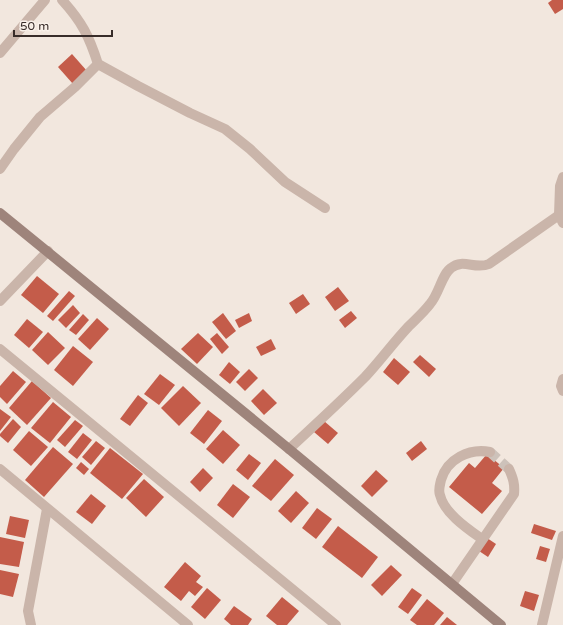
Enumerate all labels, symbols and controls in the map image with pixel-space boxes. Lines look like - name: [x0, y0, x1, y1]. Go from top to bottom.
- scale bar: [14, 12, 112, 38]
- text: 50 m: [20, 19, 49, 33]

